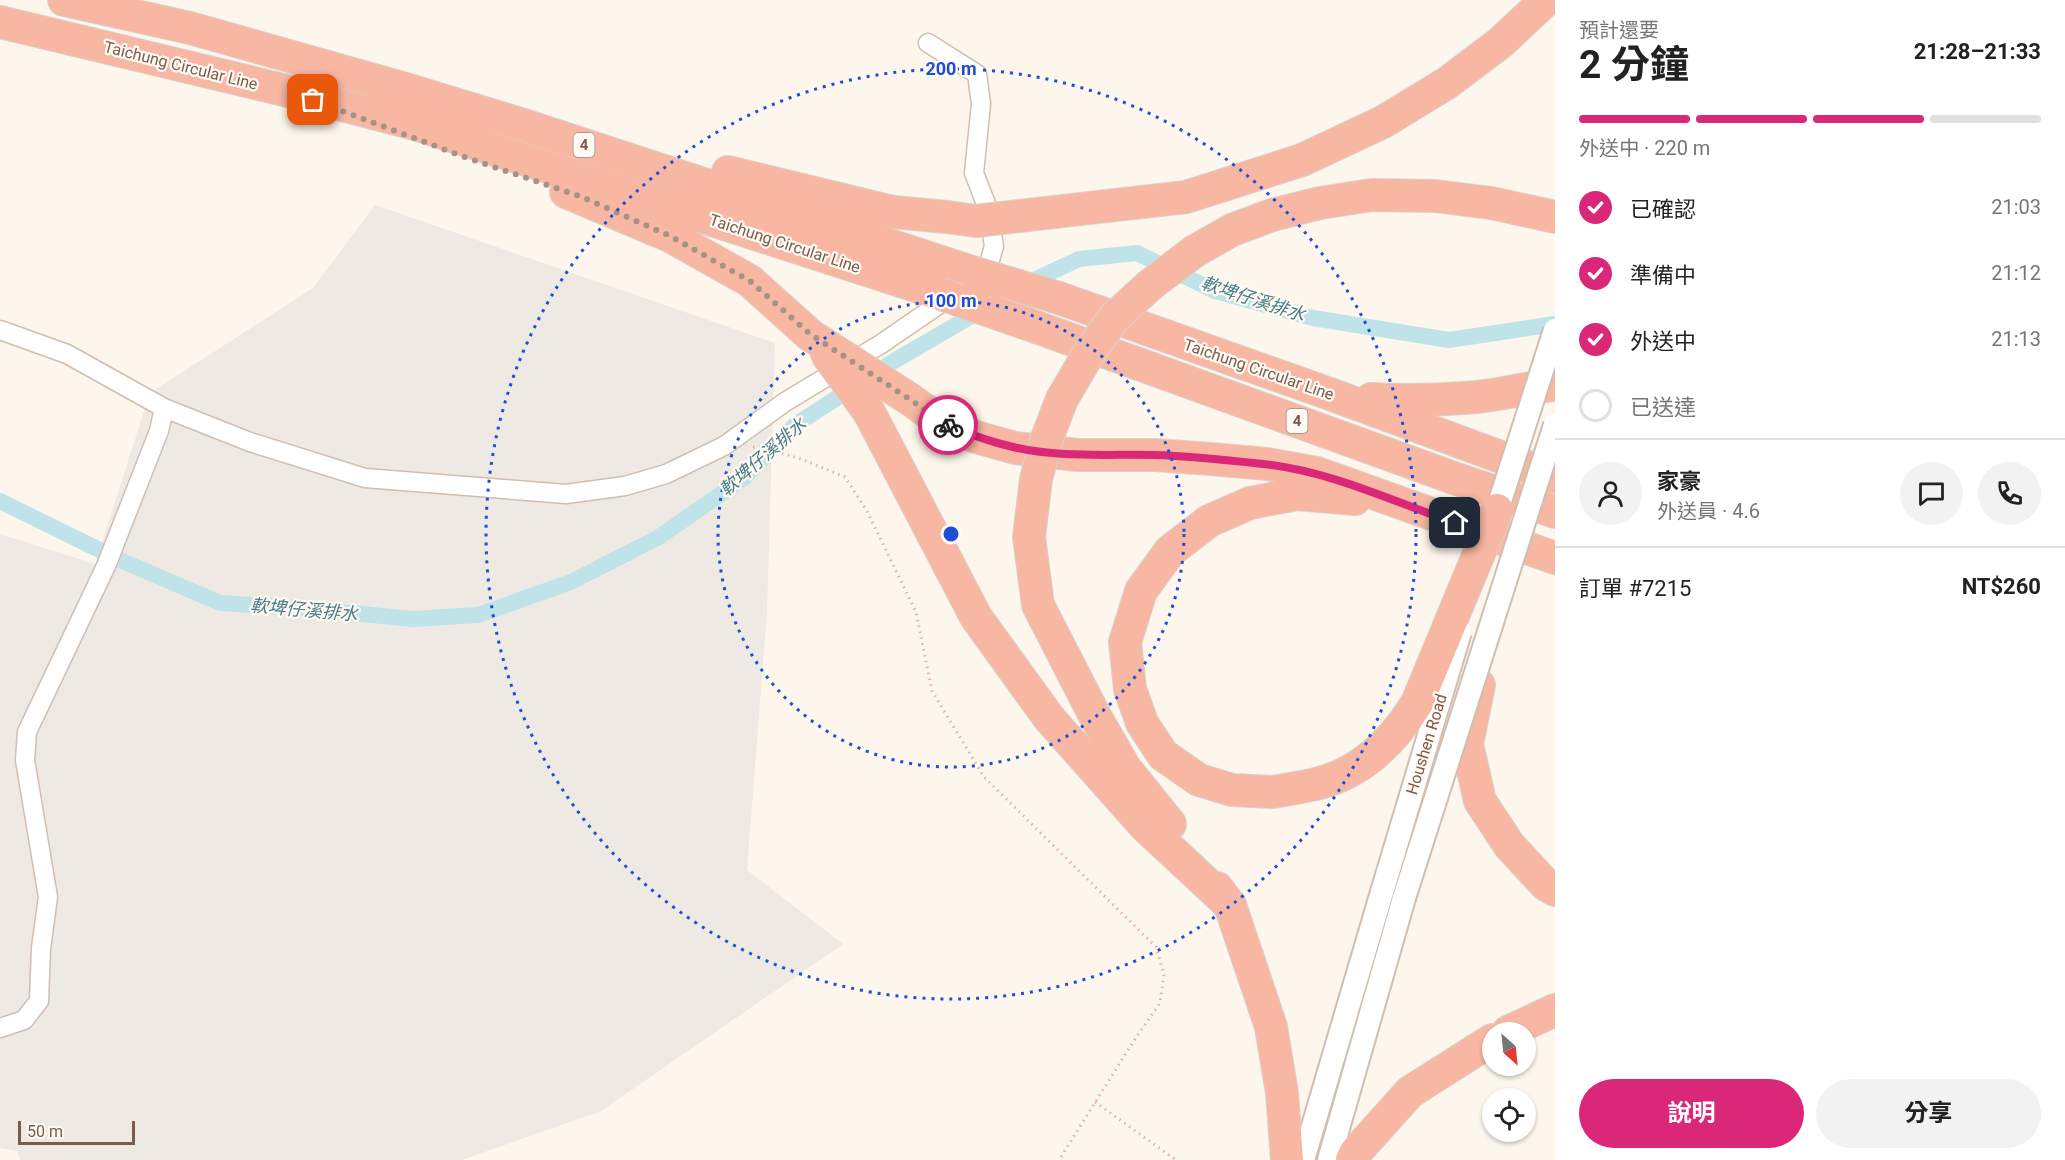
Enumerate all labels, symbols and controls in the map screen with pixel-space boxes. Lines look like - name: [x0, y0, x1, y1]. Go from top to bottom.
- text: 預計還要: [1579, 18, 1659, 42]
- street label: Taichung Circular Line: [102, 37, 260, 94]
- text: 21:28–21:33: [1914, 39, 2041, 64]
- text: 2 分鐘: [1579, 42, 1689, 88]
- text: 200 m: [925, 58, 977, 79]
- pin: [287, 74, 338, 125]
- icon: bag: [296, 83, 329, 116]
- road number: 4: [574, 133, 594, 157]
- text: 外送中 · 220 m: [1579, 136, 1710, 160]
- icon: check: [1579, 191, 1612, 224]
- text: 21:03: [1991, 195, 2041, 219]
- text: 已確認: [1630, 197, 1696, 222]
- street label: Taichung Circular Line: [707, 210, 863, 277]
- icon: check: [1579, 257, 1612, 290]
- text: 21:12: [1991, 261, 2041, 285]
- text: 準備中: [1630, 263, 1696, 288]
- water label: 軟埤仔溪排水: [1199, 272, 1309, 326]
- text: 100 m: [925, 290, 977, 311]
- icon: check: [1579, 323, 1612, 356]
- text: 21:13: [1991, 327, 2041, 351]
- text: 外送中: [1630, 329, 1696, 354]
- street label: Taichung Circular Line: [1181, 335, 1336, 404]
- courier: [918, 395, 978, 455]
- text: 已送達: [1630, 395, 1696, 420]
- icon: bike: [932, 409, 965, 442]
- road number: 4: [1286, 409, 1308, 433]
- water label: 軟埤仔溪排水: [715, 413, 811, 500]
- button: person: [1579, 462, 1642, 525]
- button: chat: [1900, 462, 1963, 525]
- button: phone: [1978, 462, 2041, 525]
- text: 家豪: [1657, 469, 1701, 494]
- pin: [1429, 497, 1480, 548]
- text: 外送員 · 4.6: [1657, 499, 1760, 523]
- icon: home: [1438, 506, 1471, 539]
- centre of rings: [941, 524, 961, 544]
- text: NT$260: [1962, 574, 2041, 599]
- text: 訂單 #7215: [1579, 576, 1691, 601]
- water label: 軟埤仔溪排水: [249, 594, 360, 625]
- street label: Houshen Road: [1402, 691, 1451, 797]
- north arrow: [1482, 1022, 1536, 1076]
- map controls: [1482, 1022, 1536, 1142]
- button: 說明: [1579, 1079, 1804, 1148]
- button: 分享: [1816, 1079, 2041, 1148]
- button: locate: [1482, 1088, 1536, 1142]
- scale bar: [18, 1118, 135, 1146]
- text: 50 m: [27, 1122, 63, 1141]

